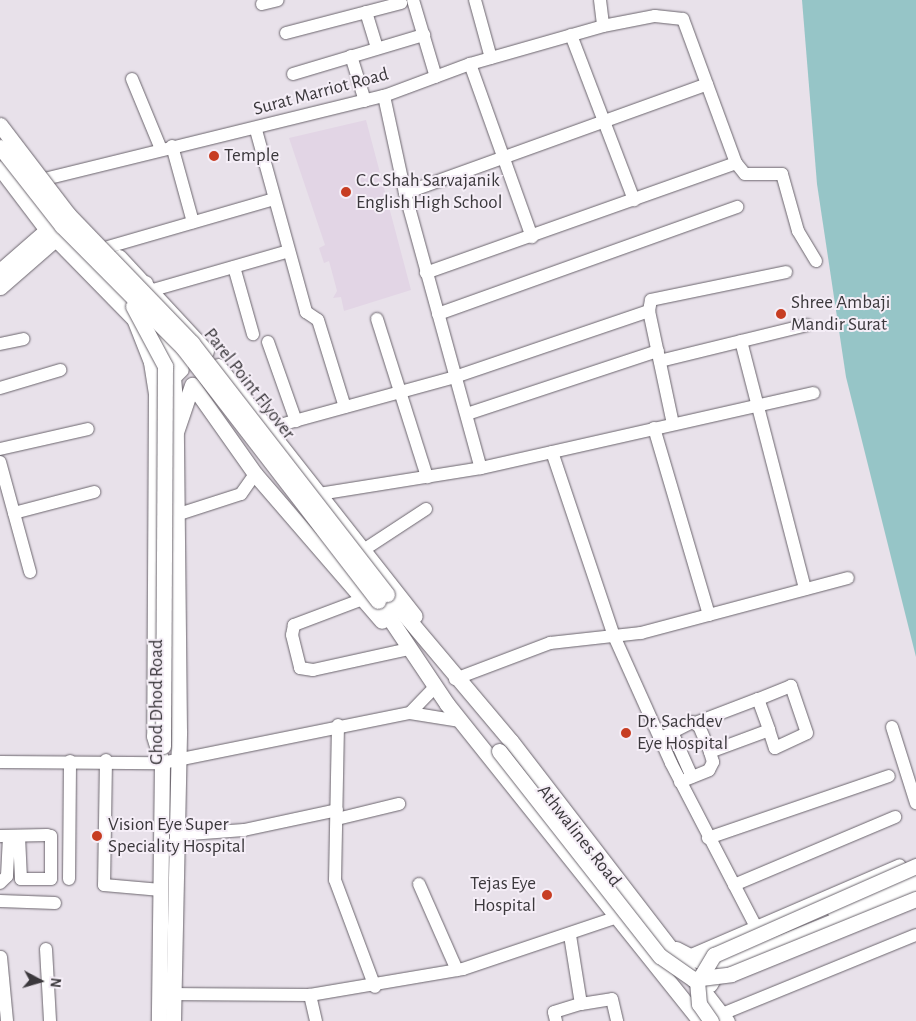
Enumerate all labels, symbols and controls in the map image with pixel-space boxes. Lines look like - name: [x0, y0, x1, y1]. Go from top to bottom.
- street label: Surat Marriot Road: [251, 63, 391, 121]
- place label: Temple: [224, 145, 279, 167]
- marker: Temple: [208, 150, 220, 162]
- place label: C.C Shah Sarvajanik English High School: [356, 170, 502, 214]
- marker: C.C Shah Sarvajanik English High School: [340, 186, 352, 198]
- place label: Shree Ambaji Mandir Surat: [791, 292, 890, 336]
- marker: Shree Ambaji Mandir Surat: [775, 308, 787, 320]
- street label: Parel Point Flyover: [198, 324, 300, 444]
- street label: Ghod Dhod Road: [146, 639, 168, 765]
- place label: Dr. Sachdev Eye Hospital: [637, 711, 728, 755]
- marker: Dr. Sachdev Eye Hospital: [619, 726, 633, 740]
- street label: Athwalines Road: [532, 780, 626, 892]
- place label: Vision Eye Super Speciality Hospital: [108, 814, 245, 858]
- marker: Vision Eye Super Speciality Hospital: [90, 829, 104, 843]
- place label: Tejas Eye Hospital: [470, 873, 536, 917]
- marker: Tejas Eye Hospital: [540, 888, 554, 902]
- north arrow: [15, 956, 65, 1006]
- text: N: [47, 977, 62, 988]

